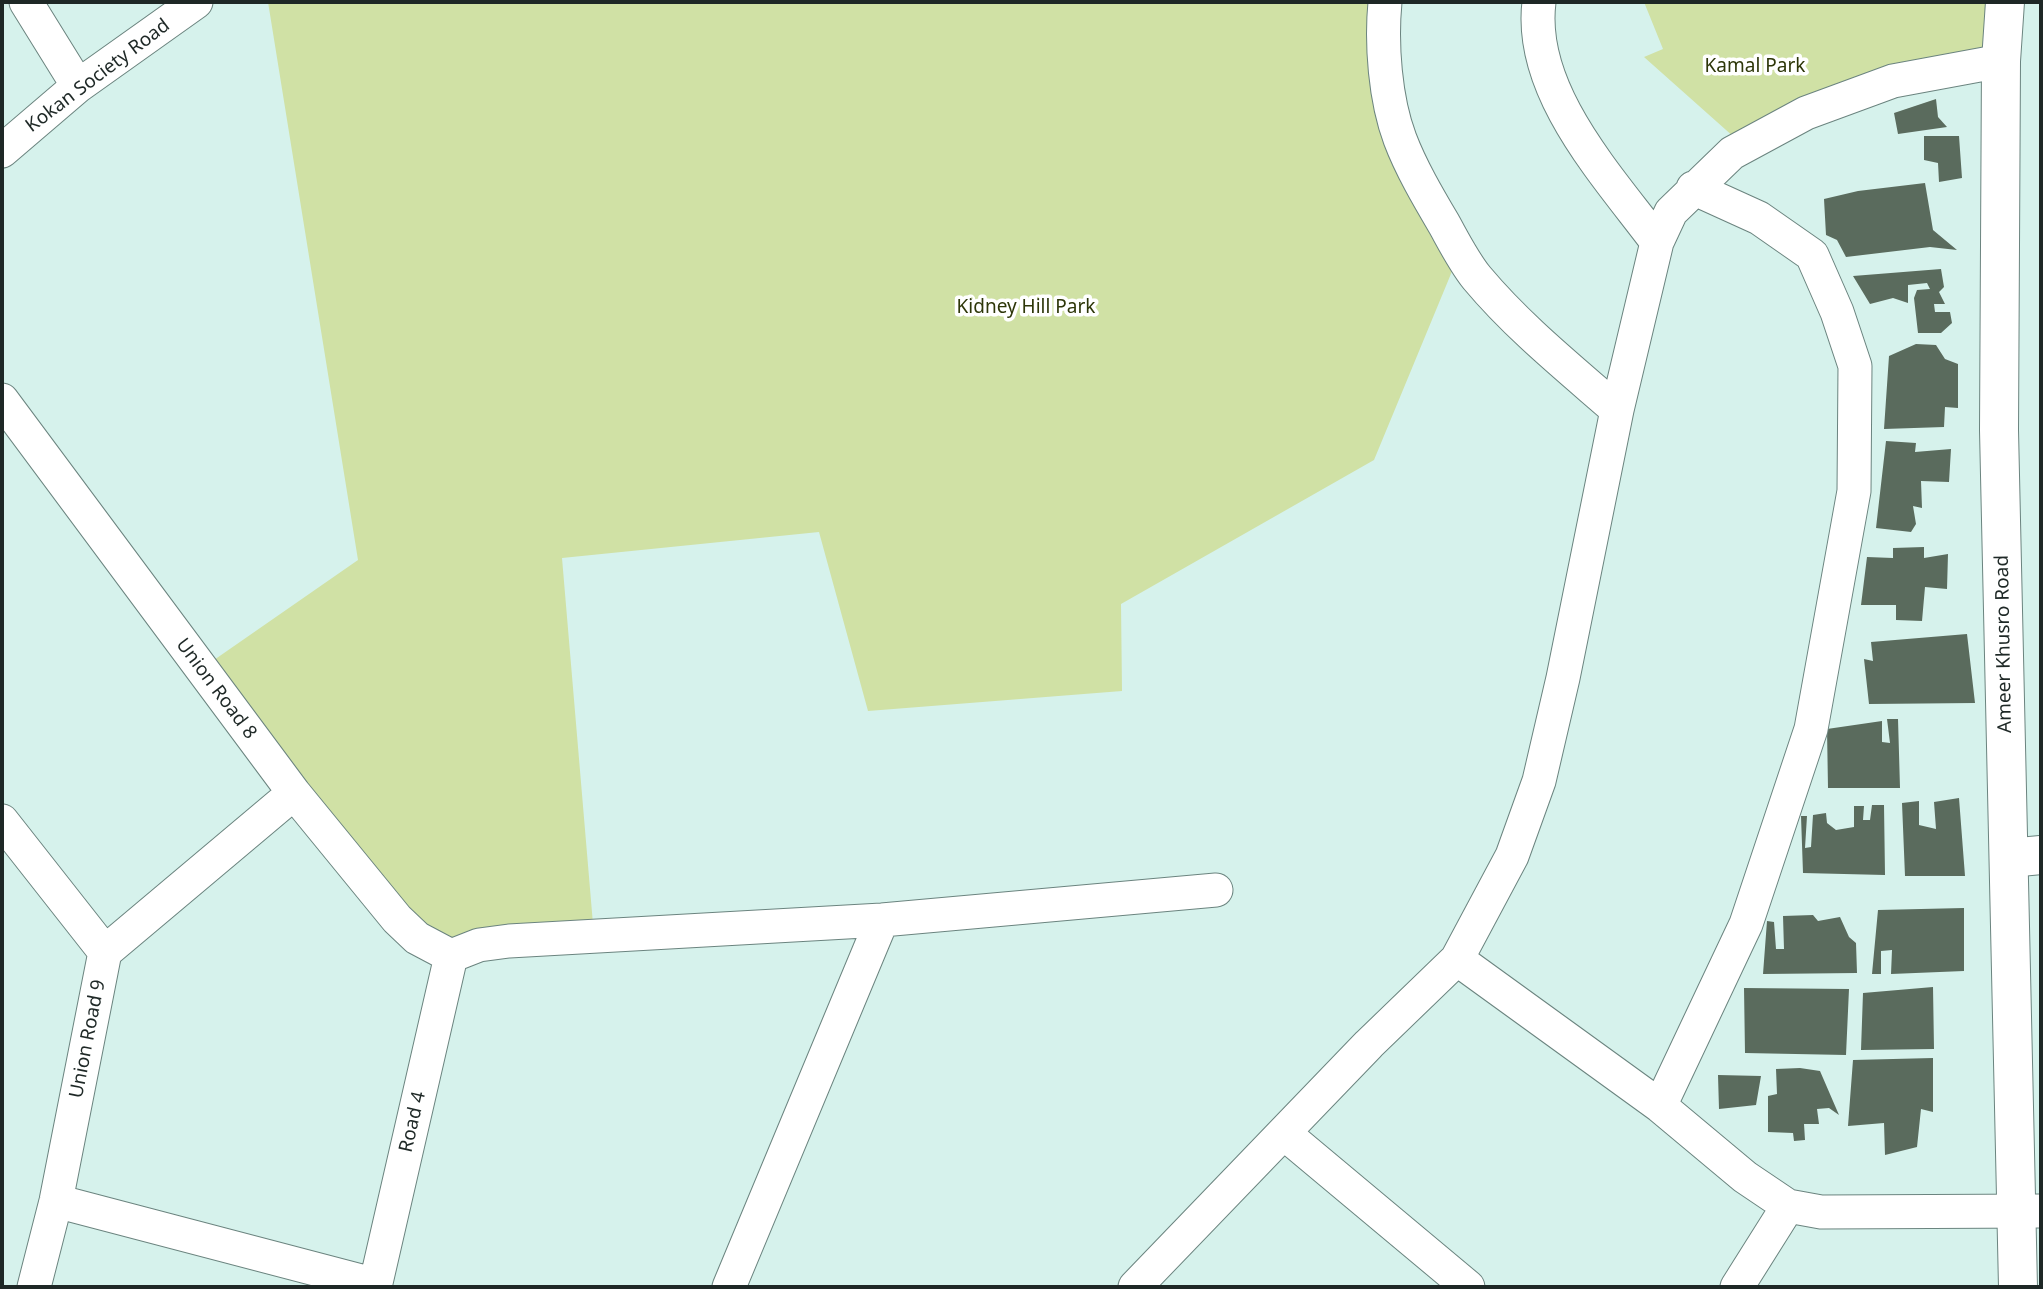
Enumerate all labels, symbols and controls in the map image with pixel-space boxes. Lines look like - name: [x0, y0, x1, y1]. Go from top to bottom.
- street label: Kokan Society Road: [21, 14, 175, 138]
- park label: Kamal Park: [1705, 56, 1805, 78]
- park label: Kidney Hill Park: [957, 297, 1095, 319]
- street label: Ameer Khusro Road: [1991, 555, 2017, 733]
- street label: Union Road 8: [171, 634, 261, 744]
- street label: Union Road 9: [65, 978, 111, 1100]
- street label: Road 4: [395, 1089, 431, 1155]

